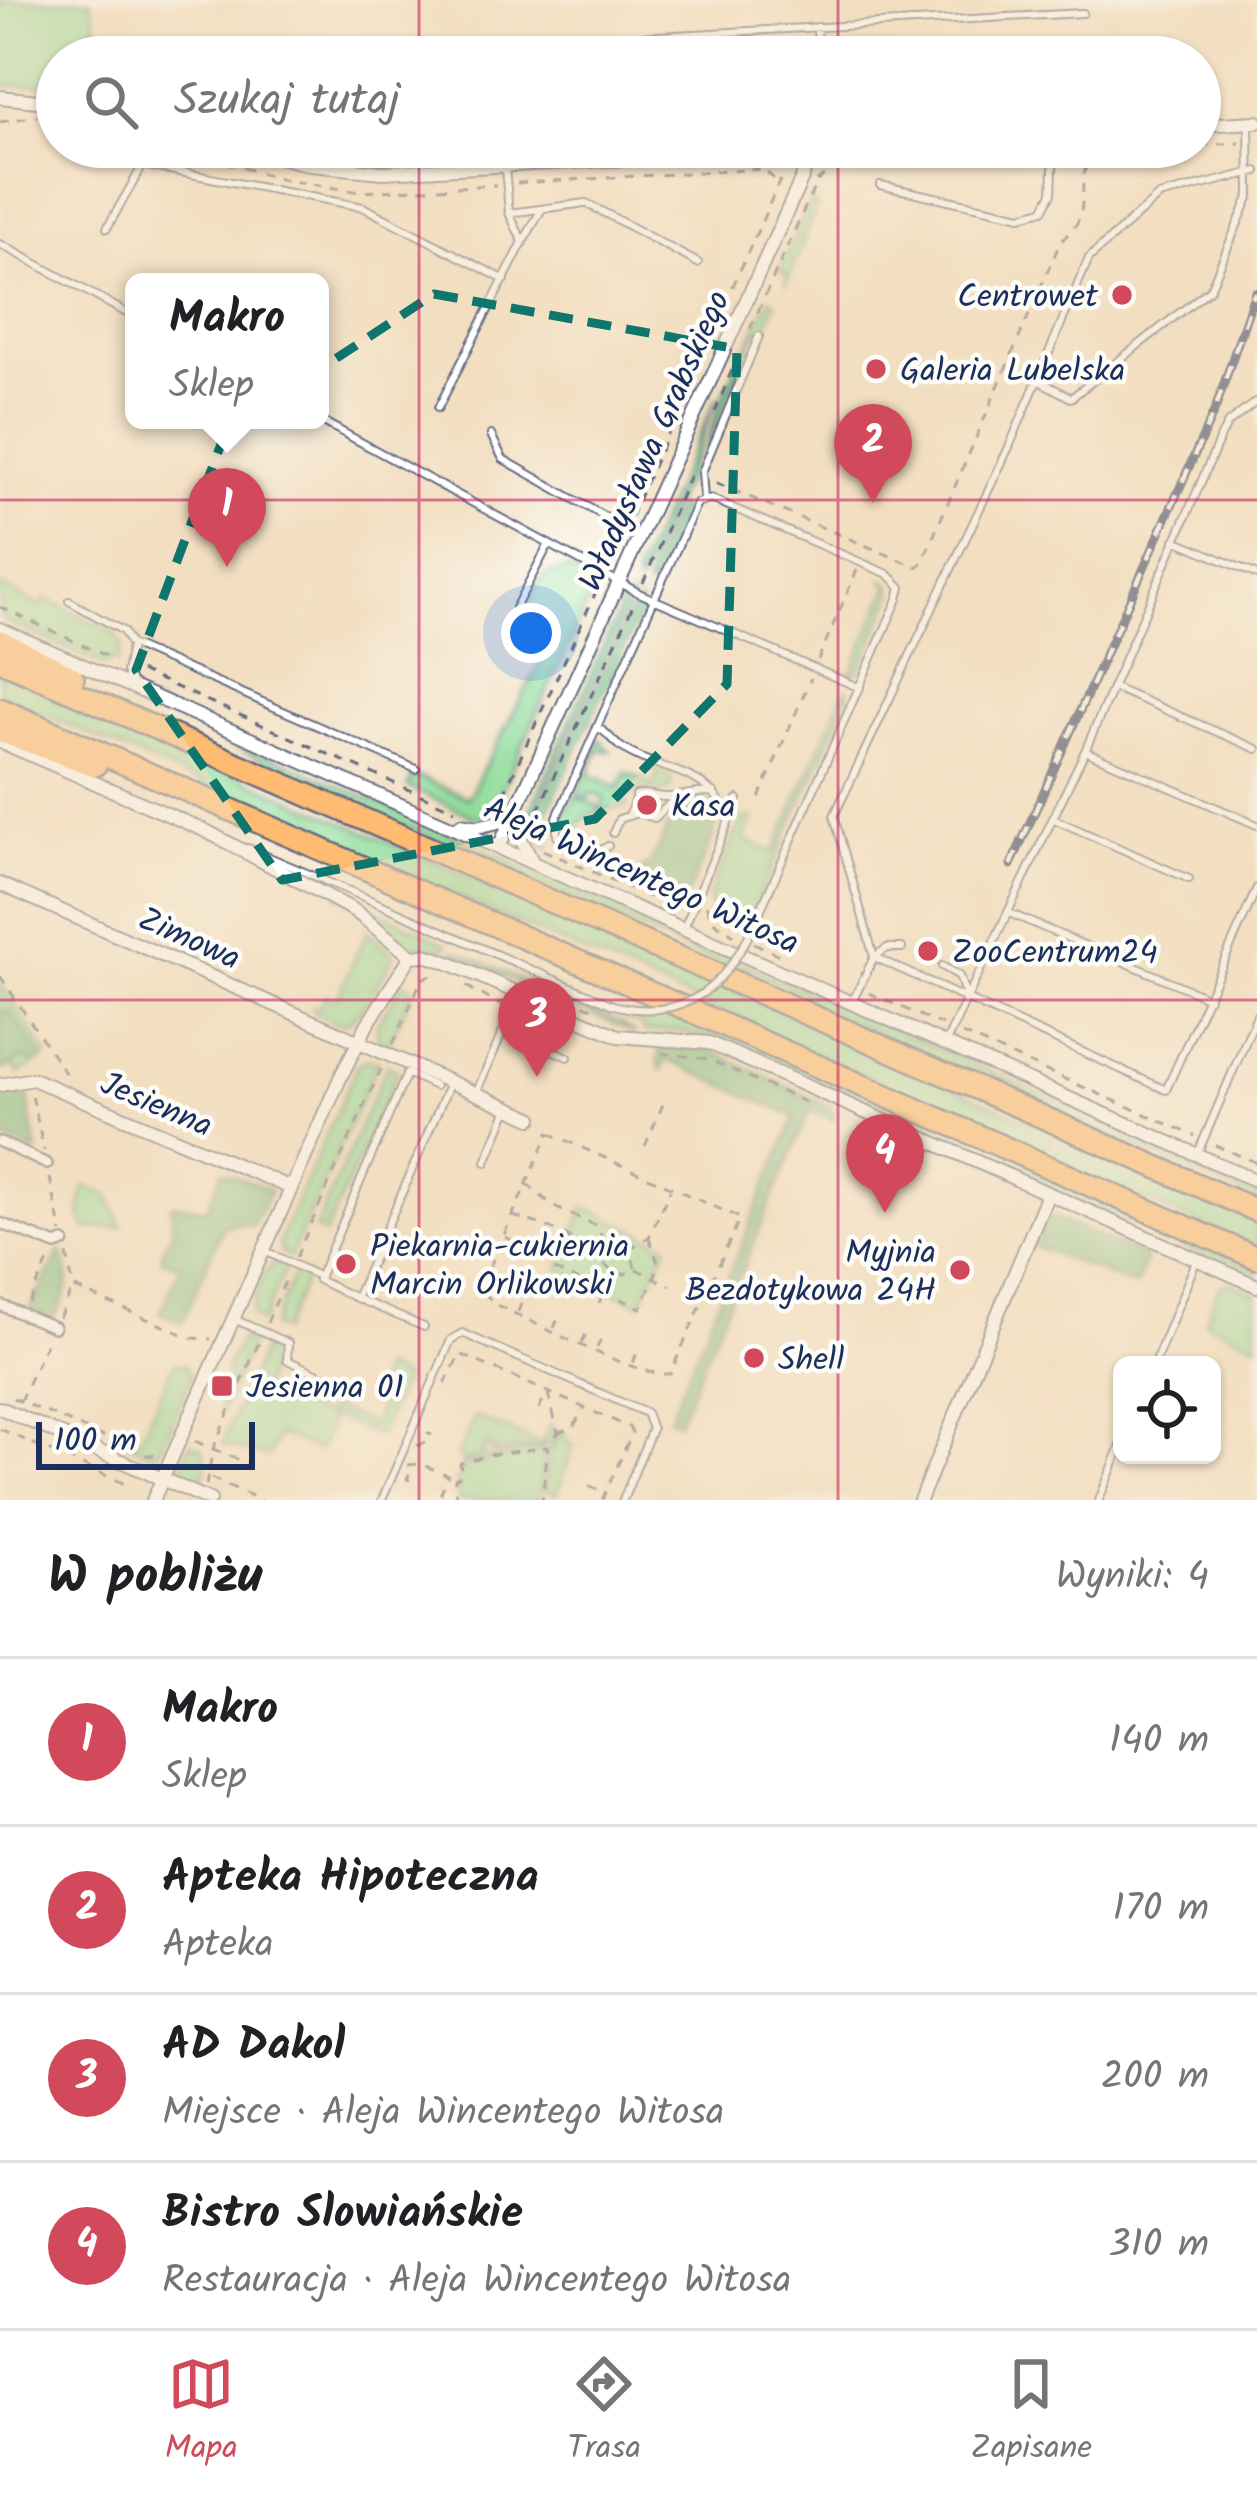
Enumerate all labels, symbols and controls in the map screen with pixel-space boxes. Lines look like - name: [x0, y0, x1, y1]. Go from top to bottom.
- search box: [36, 36, 1221, 168]
- text: Szukaj tutaj: [174, 66, 400, 138]
- icon: search: [78, 69, 144, 135]
- place label: Centrowet: [957, 272, 1099, 325]
- popup: [125, 273, 329, 429]
- marker: Centrowet: [1109, 282, 1135, 308]
- street label: Władysława Grabskiego: [566, 283, 746, 600]
- text: Makro: [169, 284, 285, 356]
- place label: Galeria Lubelska: [900, 346, 1125, 399]
- text: Sklep: [169, 356, 254, 418]
- marker: Galeria Lubelska: [863, 356, 889, 382]
- pin: 2: [834, 404, 912, 503]
- pin: 1: [188, 468, 266, 567]
- your location: [501, 603, 561, 663]
- place label: Kasa: [671, 782, 736, 835]
- street label: Aleja Wincentego Witosa: [474, 784, 807, 971]
- marker: Kasa: [634, 792, 660, 818]
- street label: Zimowa: [129, 894, 248, 986]
- place label: ZooCentrum24: [952, 928, 1158, 981]
- marker: ZooCentrum24: [915, 938, 941, 964]
- pin: 3: [498, 978, 576, 1077]
- street label: Jesienna: [91, 1059, 220, 1154]
- pin: 4: [846, 1114, 924, 1213]
- place label: Piekarnia-cukiernia Marcin Orlikowski: [370, 1222, 629, 1313]
- place label: Myjnia Bezdotykowa 24H: [685, 1228, 936, 1319]
- marker: Piekarnia-cukiernia Marcin Orlikowski: [333, 1251, 359, 1277]
- marker: Myjnia Bezdotykowa 24H: [947, 1257, 973, 1283]
- place label: Shell: [778, 1335, 844, 1388]
- marker: Shell: [741, 1345, 767, 1371]
- map controls: [1113, 1356, 1221, 1464]
- button: locate: [1113, 1356, 1221, 1464]
- place label: Jesienna 01: [246, 1363, 404, 1416]
- marker: Jesienna 01: [209, 1373, 235, 1399]
- scale bar: [36, 1416, 255, 1469]
- text: 100 m: [54, 1416, 137, 1469]
- text: W pobliżu: [48, 1538, 262, 1619]
- text: Wyniki: 4: [1056, 1547, 1209, 1609]
- text: Makro: [162, 1675, 278, 1747]
- text: 1: [81, 1711, 93, 1773]
- text: 140 m: [1109, 1711, 1209, 1773]
- text: Sklep: [162, 1747, 247, 1809]
- text: Apteka Hipoteczna: [162, 1843, 539, 1915]
- text: 2: [76, 1879, 98, 1941]
- text: 170 m: [1113, 1879, 1209, 1941]
- text: Apteka: [162, 1915, 274, 1977]
- text: AD Dakol: [162, 2011, 345, 2083]
- text: 3: [76, 2047, 98, 2109]
- text: 200 m: [1101, 2047, 1209, 2109]
- text: Miejsce · Aleja Wincentego Witosa: [162, 2083, 724, 2145]
- text: Bistro Slowiańskie: [162, 2179, 523, 2251]
- text: 4: [76, 2215, 98, 2277]
- text: 310 m: [1108, 2215, 1209, 2277]
- text: Restauracja · Aleja Wincentego Witosa: [162, 2251, 791, 2313]
- tab: Mapa: [165, 2351, 238, 2476]
- tab: Trasa: [567, 2351, 641, 2476]
- tab: Zapisane: [971, 2351, 1092, 2476]

